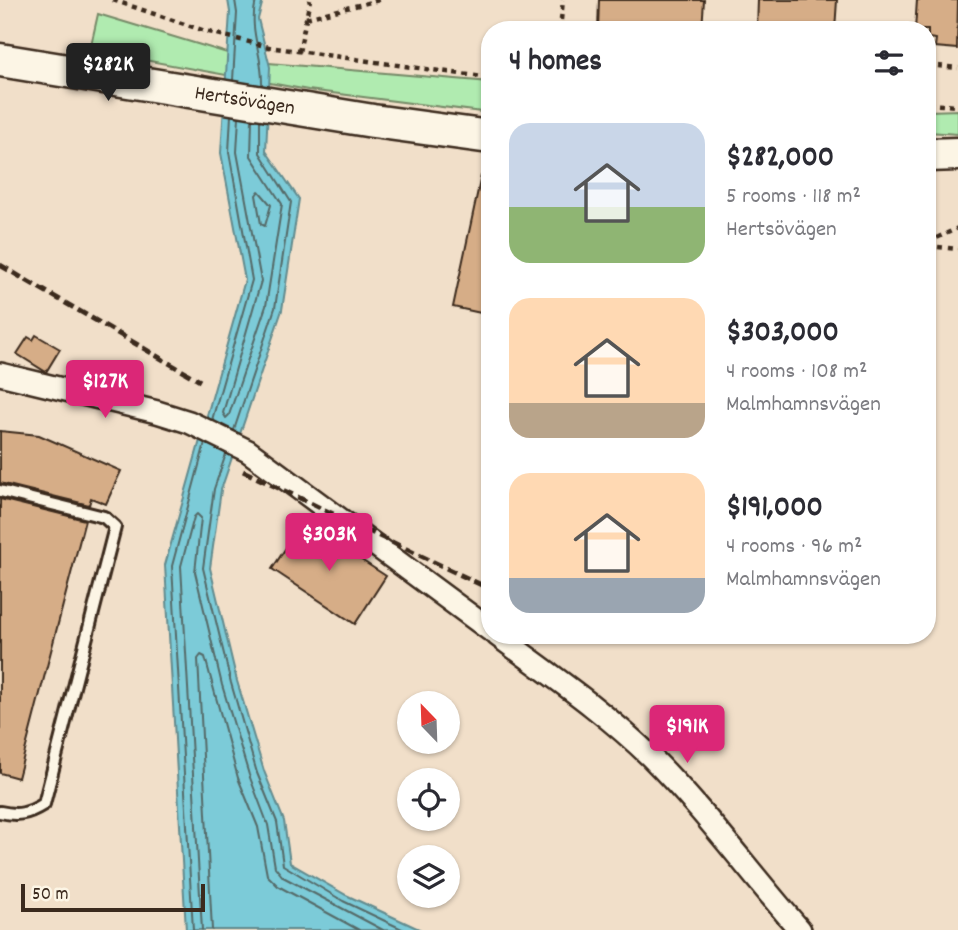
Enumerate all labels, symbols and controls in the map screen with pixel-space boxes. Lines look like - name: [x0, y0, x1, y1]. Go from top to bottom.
- text: 4 homes: [509, 42, 602, 85]
- pin: $282K: [59, 43, 157, 103]
- icon: filters: [870, 44, 908, 82]
- text: $282K: [82, 49, 134, 82]
- street label: Hertsövägen: [192, 79, 297, 125]
- text: $282,000: [726, 138, 834, 181]
- icon: home: [565, 151, 649, 235]
- text: 5 rooms · 118 m²: [726, 181, 861, 214]
- text: Hertsövägen: [726, 214, 837, 247]
- text: $303,000: [726, 313, 839, 356]
- icon: home: [565, 326, 649, 410]
- text: 4 rooms · 108 m²: [726, 356, 867, 389]
- pin: $127K: [56, 360, 154, 420]
- text: $127K: [82, 366, 128, 399]
- text: Malmhamnsvägen: [726, 389, 881, 422]
- text: $191,000: [726, 488, 823, 531]
- icon: home: [565, 501, 649, 585]
- pin: $303K: [280, 514, 378, 573]
- text: $303K: [301, 519, 357, 552]
- text: 4 rooms · 96 m²: [726, 531, 862, 564]
- text: Malmhamnsvägen: [726, 564, 881, 597]
- north arrow: [397, 691, 460, 754]
- map controls: [397, 691, 460, 908]
- pin: $191K: [638, 706, 736, 765]
- text: $191K: [666, 711, 708, 744]
- button: locate: [397, 768, 460, 831]
- button: layers: [397, 845, 460, 908]
- scale bar: [21, 881, 205, 913]
- text: 50 m: [32, 882, 69, 909]

